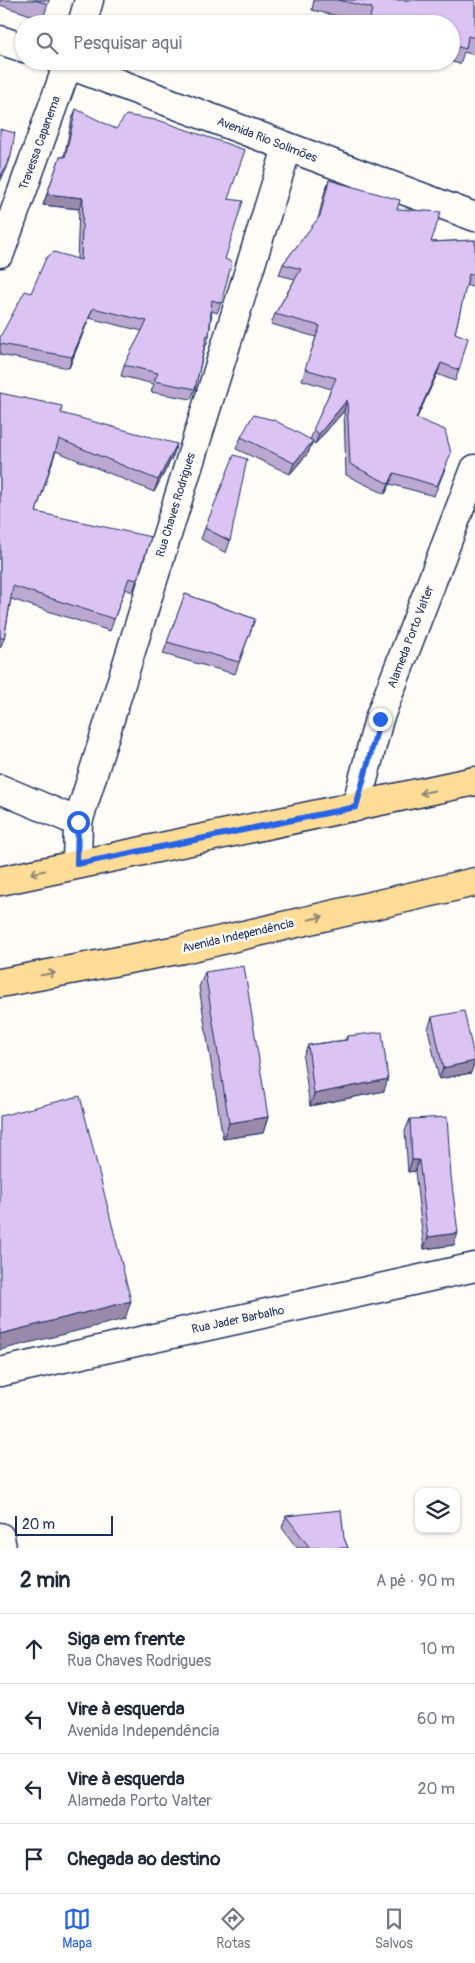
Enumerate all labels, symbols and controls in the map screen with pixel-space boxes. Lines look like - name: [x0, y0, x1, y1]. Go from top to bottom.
- search box: [15, 15, 460, 70]
- icon: search: [33, 29, 61, 57]
- text: Pesquisar aqui: [73, 31, 182, 55]
- street label: Travessa Capanema: [16, 93, 64, 192]
- street label: Avenida Rio Solimões: [215, 114, 320, 166]
- street label: Rua Chaves Rodrigues: [153, 451, 199, 559]
- street label: Alameda Porto Valter: [385, 583, 438, 690]
- route end: [369, 708, 392, 731]
- one-way arrow: [420, 787, 436, 797]
- route start: [67, 811, 90, 834]
- one-way arrow: [31, 868, 47, 877]
- one-way arrow: [308, 913, 324, 922]
- street label: Avenida Independência: [181, 916, 296, 956]
- one-way arrow: [40, 968, 56, 978]
- street label: Rua Jader Barbalho: [190, 1303, 286, 1337]
- map controls: [415, 1488, 460, 1533]
- button: layers: [415, 1488, 460, 1533]
- scale bar: [15, 1513, 112, 1536]
- text: 20 m: [22, 1516, 55, 1533]
- text: 2 min: [20, 1567, 70, 1594]
- text: A pé · 90 m: [376, 1571, 455, 1591]
- text: Siga em frente: [67, 1627, 185, 1651]
- icon: ahead: [20, 1635, 48, 1663]
- text: 10 m: [420, 1639, 455, 1659]
- text: Rua Chaves Rodrigues: [67, 1651, 211, 1671]
- text: Vire à esquerda: [67, 1697, 185, 1721]
- icon: left: [20, 1705, 48, 1733]
- text: 60 m: [417, 1709, 455, 1729]
- text: Avenida Independência: [67, 1721, 219, 1741]
- text: Vire à esquerda: [67, 1767, 185, 1791]
- icon: left: [20, 1775, 48, 1803]
- text: 20 m: [417, 1779, 455, 1799]
- text: Alameda Porto Valter: [67, 1791, 212, 1811]
- icon: arrive: [20, 1845, 48, 1873]
- text: Chegada ao destino: [67, 1847, 220, 1871]
- tab: Mapa: [62, 1905, 92, 1952]
- tab: Rotas: [216, 1905, 250, 1952]
- tab: Salvos: [375, 1905, 413, 1952]

